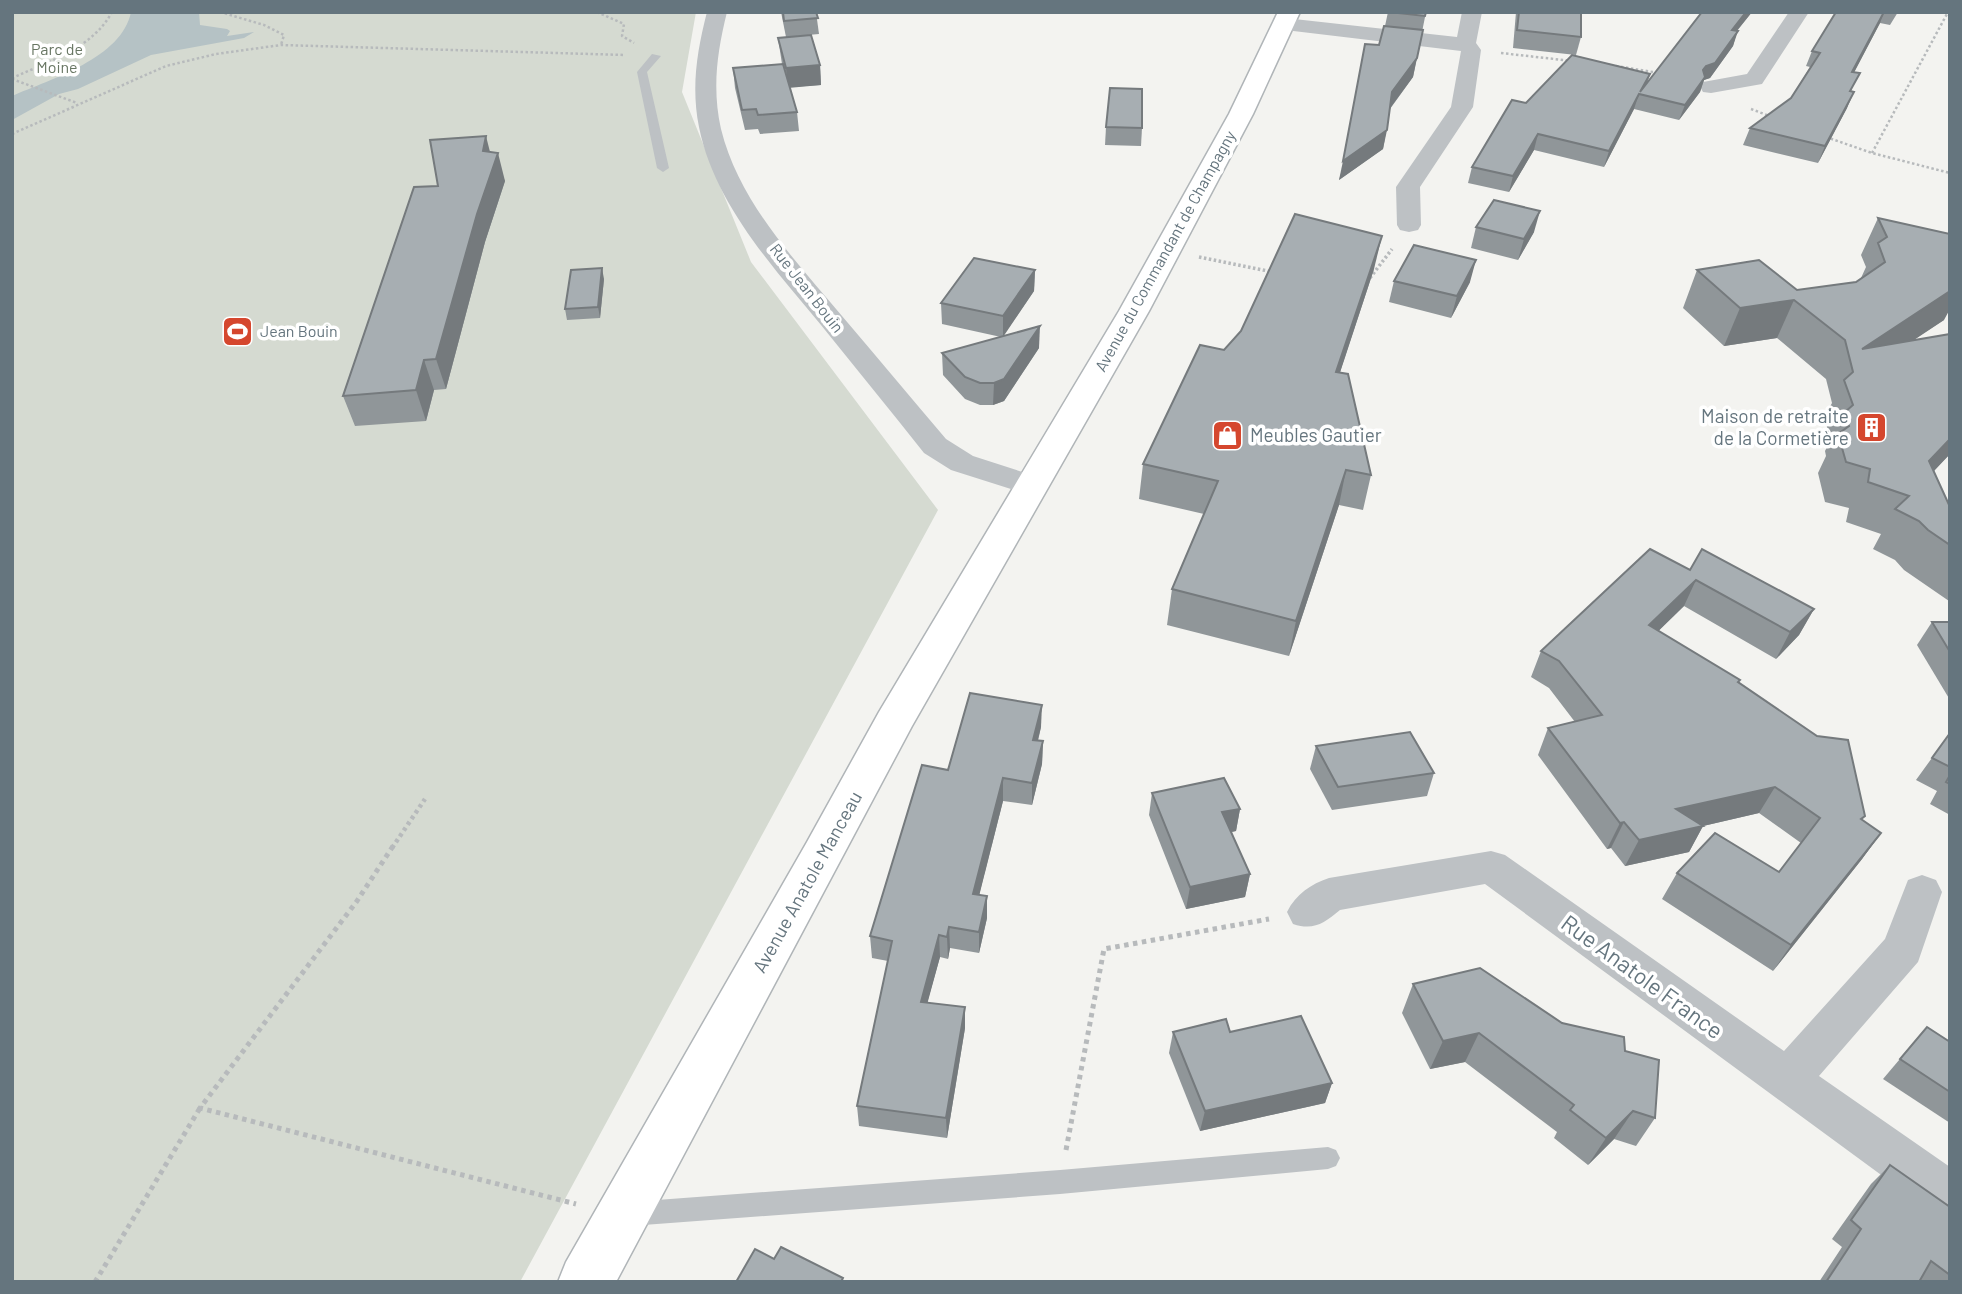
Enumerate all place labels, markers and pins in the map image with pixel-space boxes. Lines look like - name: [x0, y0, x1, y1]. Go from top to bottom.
- sports icon: Jean Bouin: [220, 314, 254, 348]
- place label: Jean Bouin: [260, 321, 338, 340]
- place label: Maison de retraite de la Cormetière: [1701, 404, 1849, 449]
- building icon: Maison de retraite de la Cormetière: [1855, 410, 1889, 444]
- shop icon: Meubles Gautier: [1210, 418, 1244, 452]
- place label: Meubles Gautier: [1250, 423, 1382, 446]

